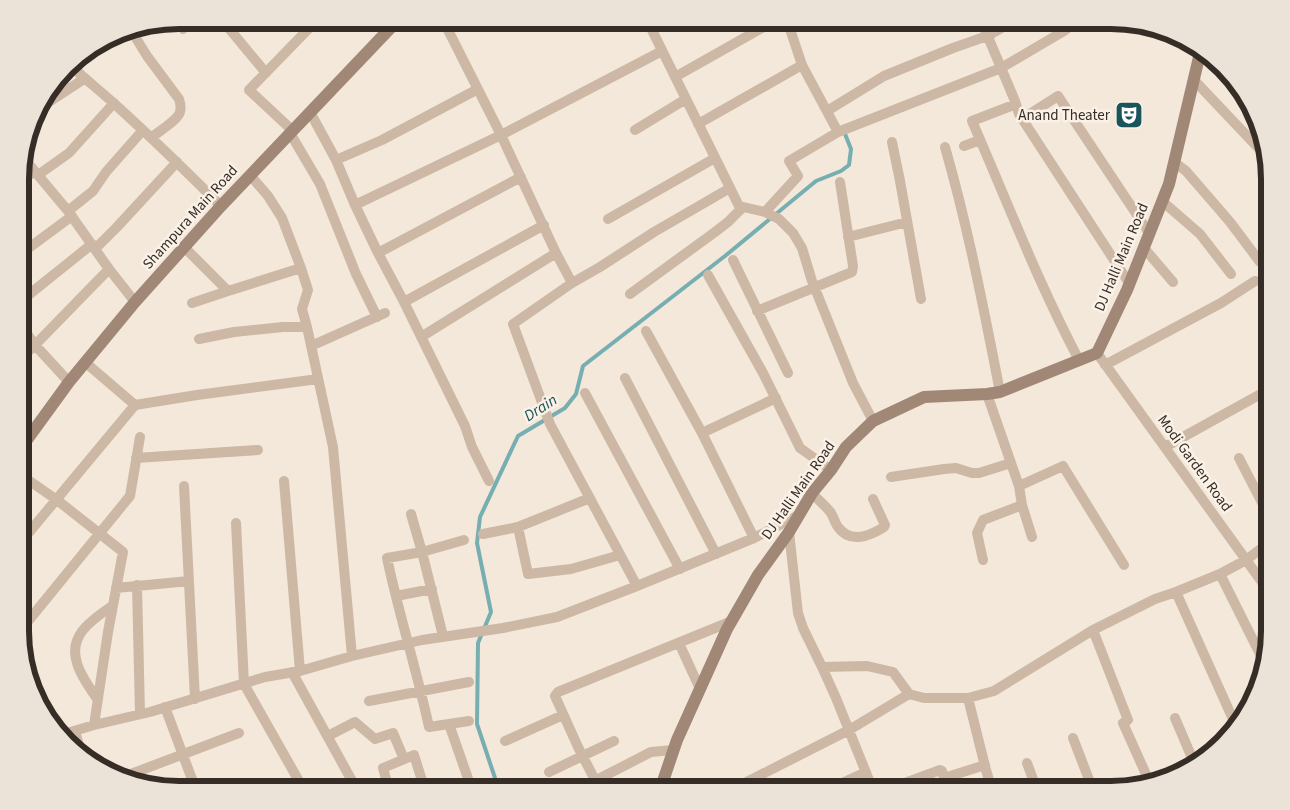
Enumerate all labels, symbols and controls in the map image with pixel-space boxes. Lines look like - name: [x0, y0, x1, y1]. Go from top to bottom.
- theatre icon: Anand Theater: [1114, 100, 1144, 130]
- place label: Anand Theater: [1018, 105, 1111, 126]
- street label: Shampura Main Road: [138, 161, 243, 274]
- street label: DJ Halli Main Road: [1089, 200, 1154, 315]
- water label: Drain: [520, 389, 561, 427]
- street label: Modi Garden Road: [1152, 411, 1237, 516]
- street label: DJ Halli Main Road: [757, 437, 840, 544]

